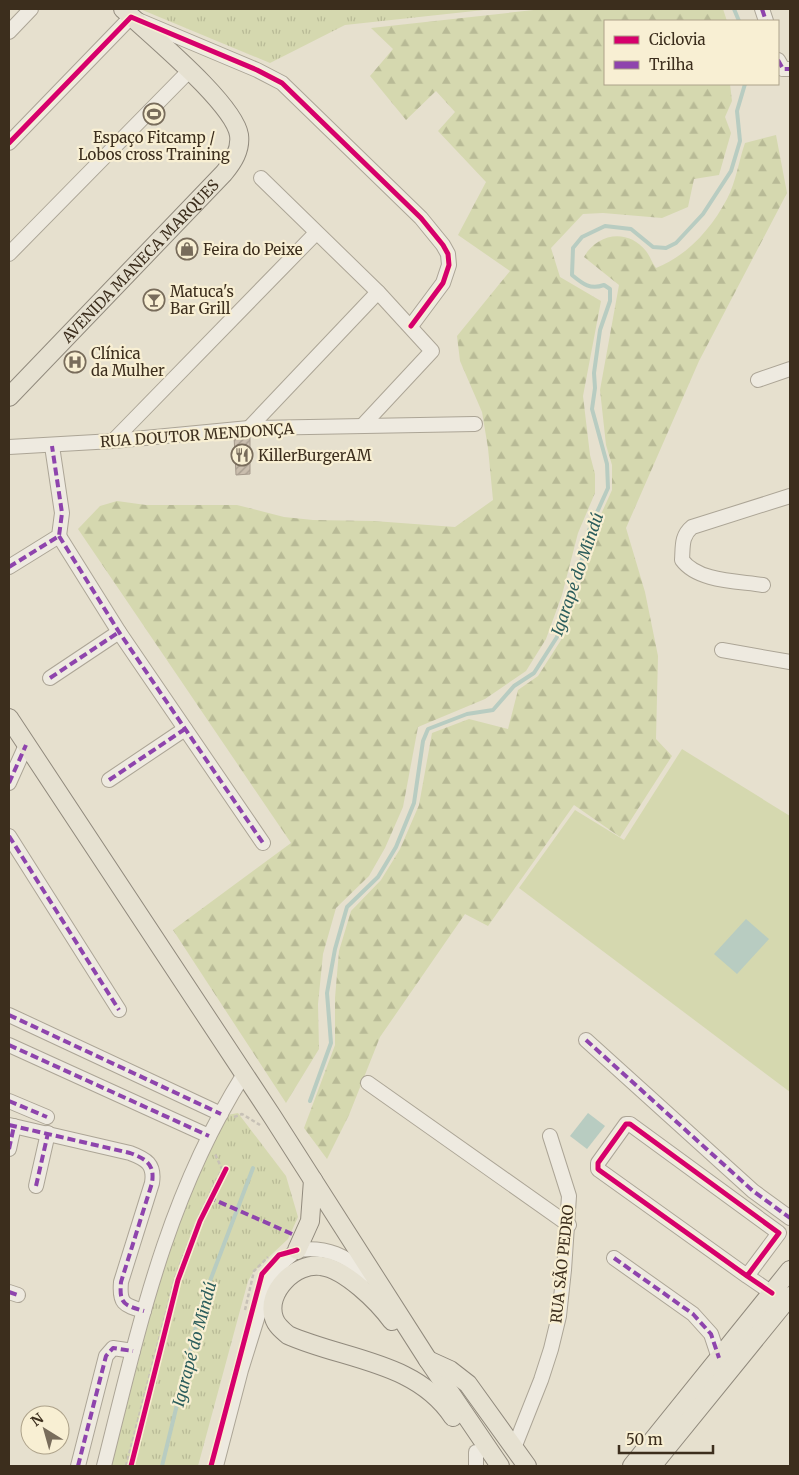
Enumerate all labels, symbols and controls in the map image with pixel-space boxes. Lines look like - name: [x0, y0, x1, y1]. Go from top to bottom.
- legend: [604, 20, 779, 85]
- text: Ciclovia: [649, 30, 706, 49]
- text: Trilha: [649, 55, 694, 74]
- sports icon: Espaço Fitcamp / Lobos cross Training: [142, 102, 166, 126]
- place label: Espaço Fitcamp / Lobos cross Training: [78, 128, 230, 164]
- street label: AVENIDA MANECA MARQUES: [57, 175, 223, 347]
- shop icon: Feira do Peixe: [175, 237, 199, 261]
- place label: Feira do Peixe: [203, 240, 303, 259]
- place label: Matuca's Bar Grill: [170, 282, 234, 318]
- bar icon: Matuca's Bar Grill: [142, 288, 166, 312]
- place label: Clínica da Mulher: [91, 344, 165, 380]
- hospital icon: Clínica da Mulher: [63, 350, 87, 374]
- street label: RUA DOUTOR MENDONÇA: [99, 419, 295, 451]
- restaurant icon: KillerBurgerAM: [230, 443, 254, 467]
- place label: KillerBurgerAM: [258, 446, 372, 465]
- water label: Igarapé do Mindú: [547, 510, 607, 638]
- street label: RUA SÃO PEDRO: [546, 1204, 578, 1324]
- water label: Igarapé do Mindú: [168, 1279, 220, 1409]
- north arrow: [20, 1405, 70, 1455]
- text: N: [27, 1409, 47, 1430]
- scale bar: [619, 1422, 713, 1454]
- text: 50 m: [626, 1430, 663, 1449]

